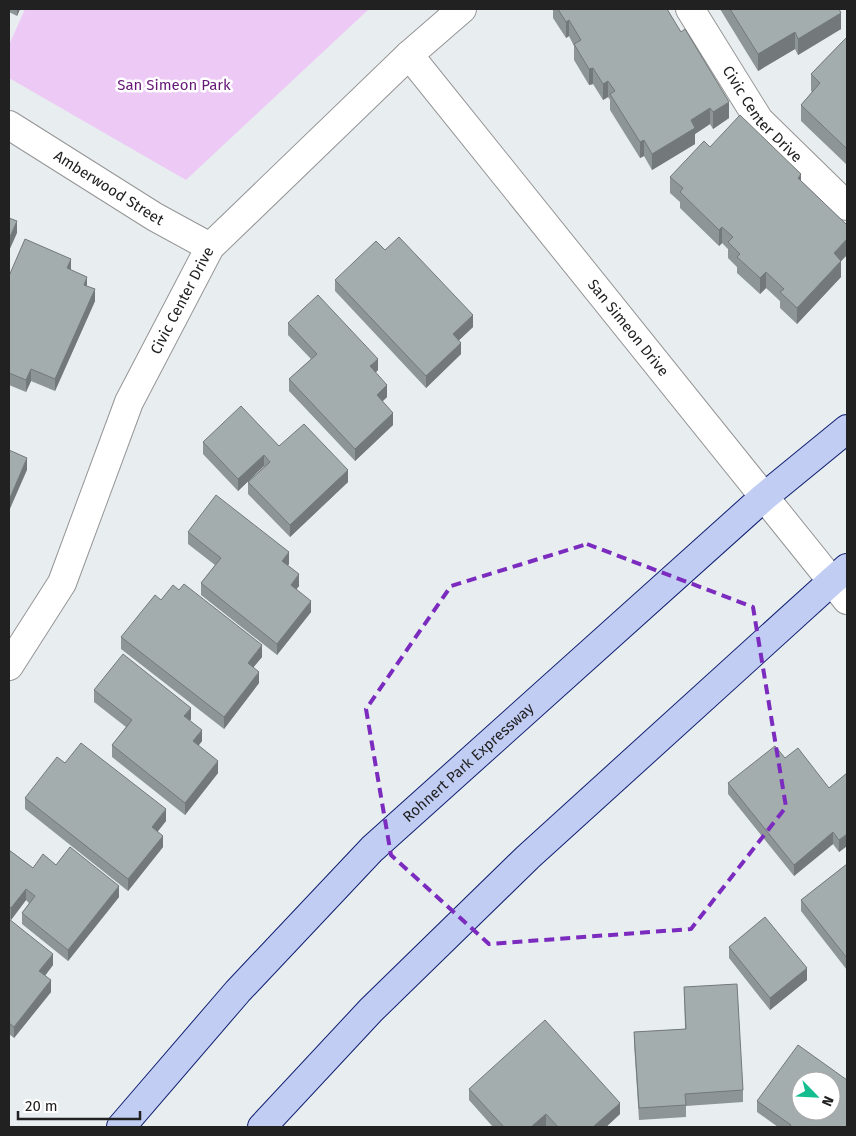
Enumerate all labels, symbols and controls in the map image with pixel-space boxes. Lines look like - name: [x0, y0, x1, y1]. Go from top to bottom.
- street label: Civic Center Drive: [719, 62, 806, 166]
- park label: San Simeon Park: [117, 76, 231, 94]
- street label: Amberwood Street: [51, 147, 167, 229]
- street label: Civic Center Drive: [147, 244, 218, 357]
- street label: San Simeon Drive: [584, 276, 673, 380]
- street label: Rohnert Park Expressway: [399, 699, 538, 826]
- north arrow: [791, 1071, 841, 1121]
- scale bar: [18, 1088, 140, 1120]
- text: N: [818, 1093, 837, 1109]
- text: 20 m: [25, 1097, 58, 1115]

